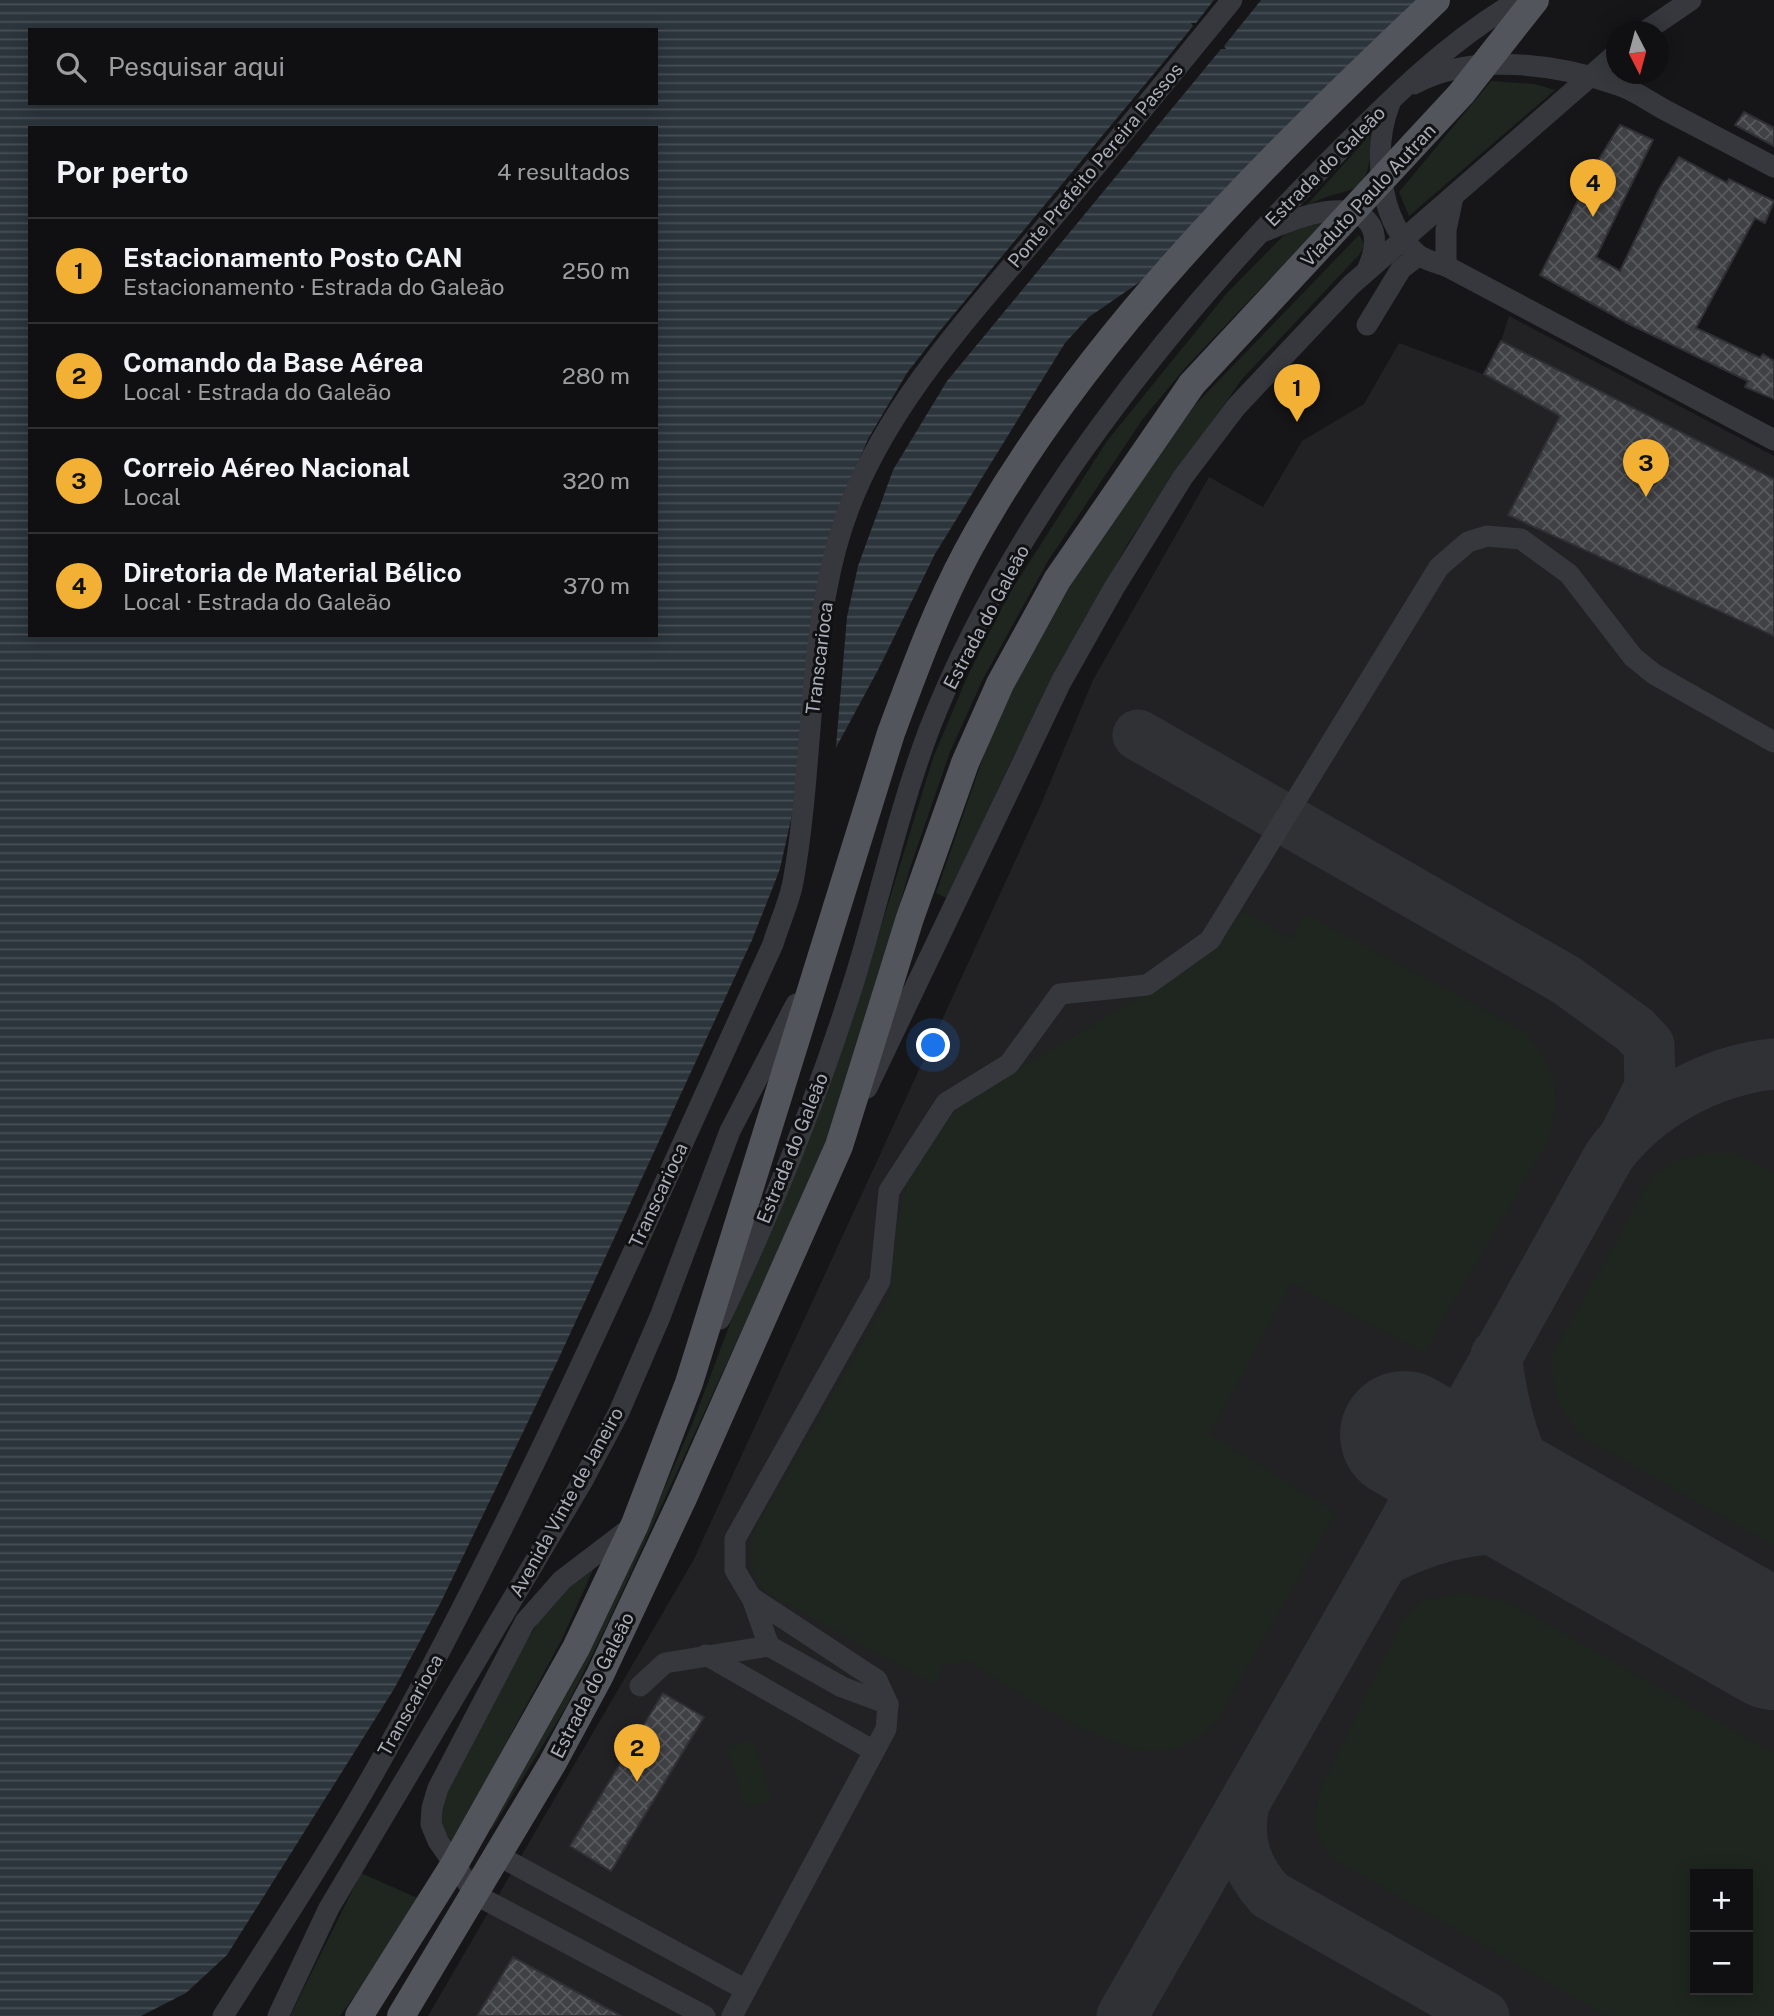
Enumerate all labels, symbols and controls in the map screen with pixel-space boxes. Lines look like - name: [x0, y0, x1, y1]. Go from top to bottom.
- north arrow: [1606, 21, 1669, 84]
- search box: [28, 28, 658, 105]
- icon: search: [52, 48, 90, 86]
- text: Pesquisar aqui: [108, 51, 285, 82]
- street label: Ponte Prefeito Pereira Passos: [1003, 58, 1187, 272]
- street label: Estrada do Galeão: [1261, 102, 1389, 230]
- street label: Viaduto Paulo Autran: [1296, 119, 1440, 271]
- text: Por perto: [56, 154, 188, 190]
- text: 4 resultados: [497, 158, 630, 185]
- pin: 4: [1570, 159, 1616, 217]
- text: Estacionamento Posto CAN: [123, 242, 463, 273]
- text: 1: [74, 257, 84, 284]
- text: 250 m: [562, 257, 630, 284]
- text: Estacionamento · Estrada do Galeão: [123, 273, 505, 300]
- text: Comando da Base Aérea: [123, 347, 423, 378]
- text: 2: [72, 362, 86, 389]
- text: 280 m: [562, 362, 630, 389]
- pin: 1: [1274, 364, 1320, 422]
- text: Local · Estrada do Galeão: [123, 378, 391, 405]
- pin: 3: [1623, 439, 1669, 497]
- text: Correio Aéreo Nacional: [123, 452, 410, 483]
- text: 3: [71, 467, 87, 494]
- text: 320 m: [562, 467, 630, 494]
- text: Local: [123, 483, 181, 510]
- street label: Estrada do Galeão: [939, 541, 1033, 693]
- text: Diretoria de Material Bélico: [123, 557, 462, 588]
- text: 4: [71, 572, 87, 599]
- text: 370 m: [563, 572, 630, 599]
- text: Local · Estrada do Galeão: [123, 588, 391, 615]
- street label: Transcarioca: [801, 601, 837, 715]
- your location: [916, 1028, 950, 1062]
- street label: Estrada do Galeão: [752, 1070, 832, 1226]
- street label: Transcarioca: [624, 1139, 692, 1251]
- street label: Avenida Vinte de Janeiro: [505, 1403, 627, 1601]
- street label: Estrada do Galeão: [546, 1609, 638, 1761]
- street label: Transcarioca: [373, 1650, 447, 1760]
- pin: 2: [614, 1724, 660, 1782]
- map controls: [1690, 1869, 1753, 1995]
- button: +: [1690, 1869, 1753, 1932]
- button: −: [1690, 1932, 1753, 1995]

